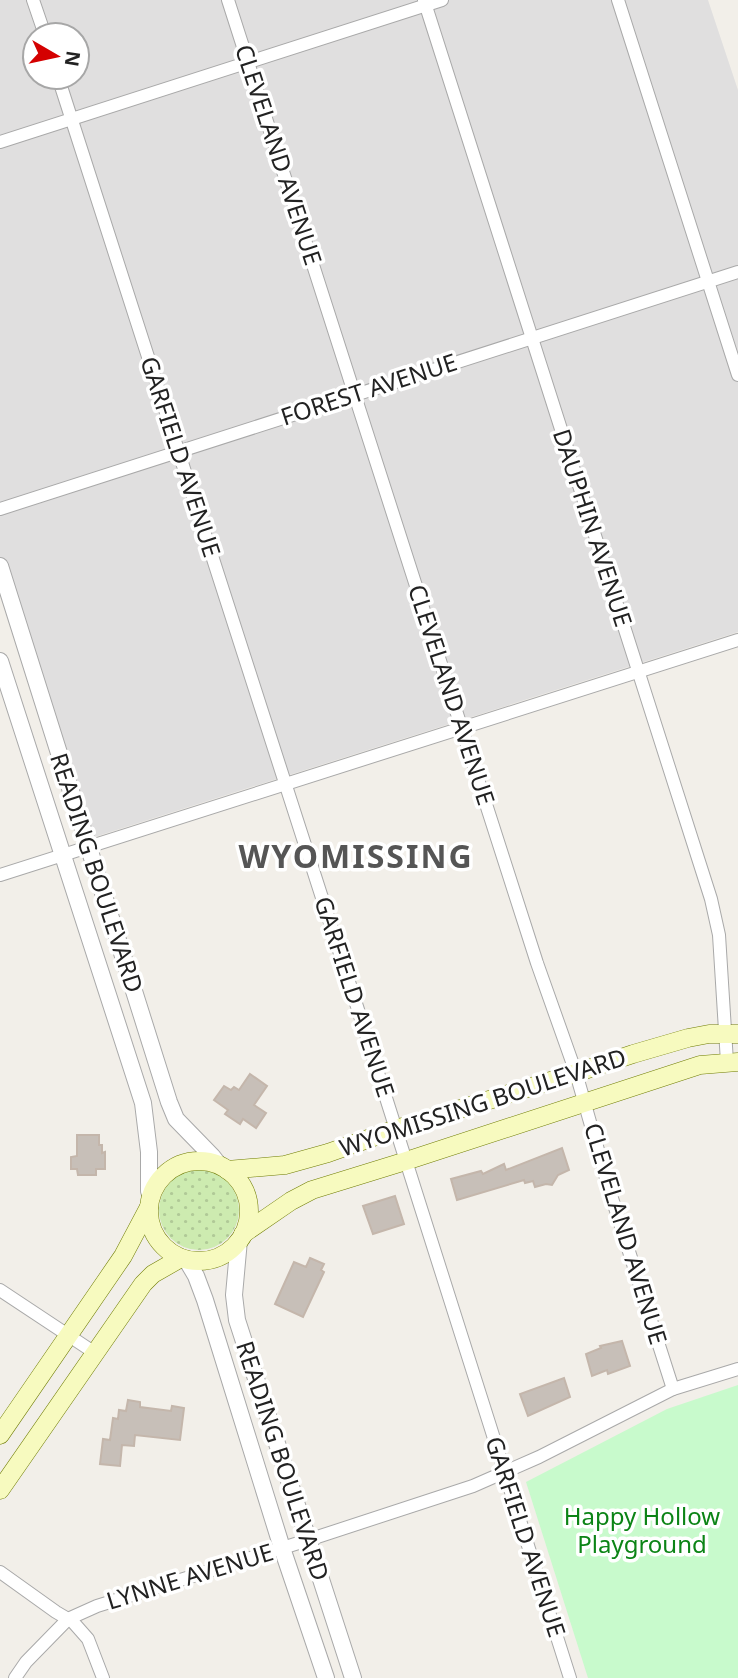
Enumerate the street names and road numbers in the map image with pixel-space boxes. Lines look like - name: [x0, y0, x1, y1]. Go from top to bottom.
- street label: CLEVELAND AVENUE: [228, 40, 331, 269]
- street label: FOREST AVENUE: [276, 345, 461, 433]
- street label: GARFIELD AVENUE: [133, 352, 229, 561]
- street label: DAUPHIN AVENUE: [546, 424, 641, 631]
- street label: CLEVELAND AVENUE: [401, 580, 504, 809]
- street label: READING BOULEVARD: [43, 748, 152, 997]
- street label: GARFIELD AVENUE: [307, 892, 403, 1101]
- street label: WYOMISSING BOULEVARD: [335, 1040, 630, 1164]
- street label: CLEVELAND AVENUE: [577, 1119, 676, 1348]
- street label: READING BOULEVARD: [229, 1336, 338, 1585]
- street label: GARFIELD AVENUE: [478, 1432, 574, 1641]
- street label: LYNNE AVENUE: [102, 1535, 277, 1617]

